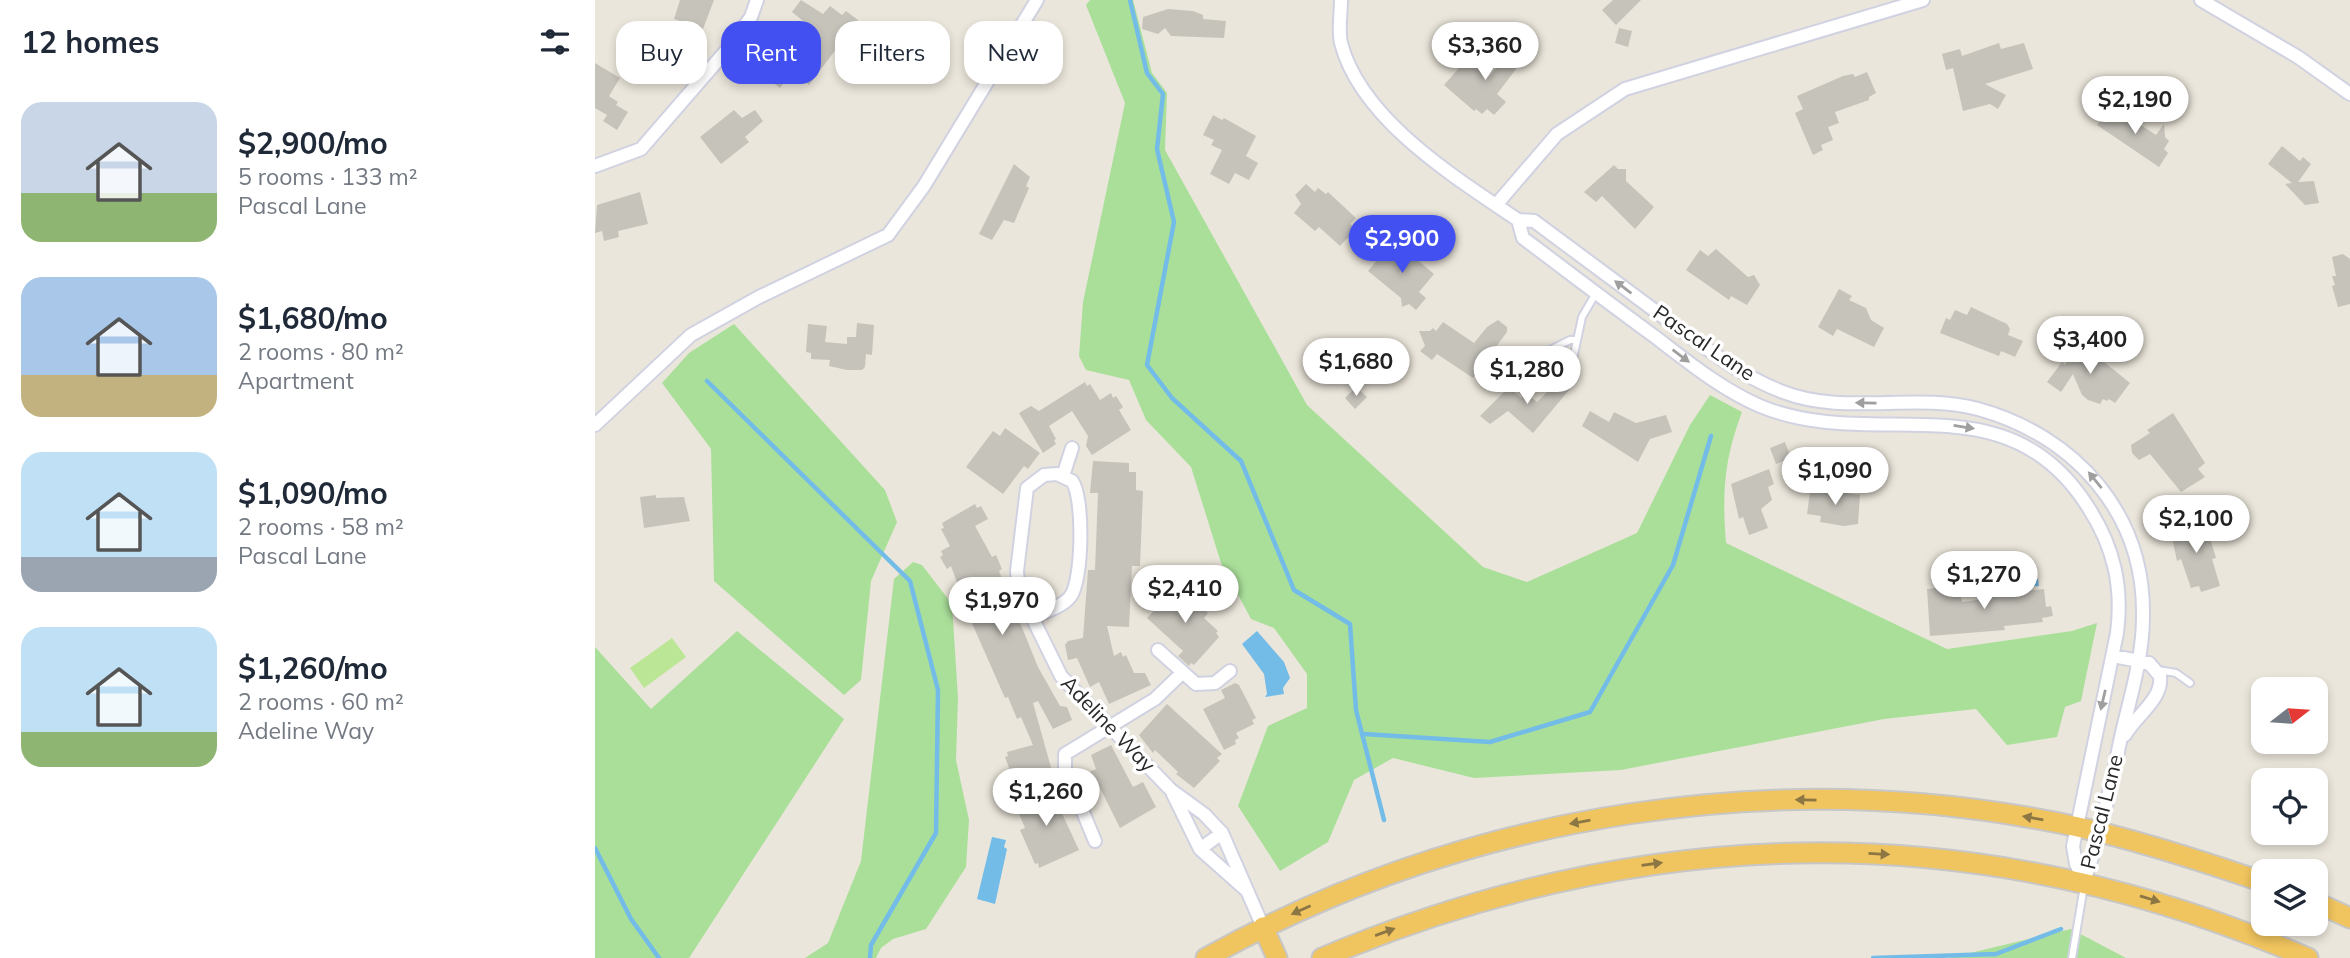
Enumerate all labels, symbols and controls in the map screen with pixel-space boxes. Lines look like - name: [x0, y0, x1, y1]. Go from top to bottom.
- chip: Buy: [616, 21, 707, 84]
- chip: Rent: [721, 21, 821, 84]
- chip: Filters: [835, 21, 950, 84]
- chip: New: [964, 21, 1063, 84]
- pin: $3,360: [1428, 22, 1542, 82]
- text: 12 homes: [21, 23, 160, 61]
- icon: filters: [536, 23, 574, 61]
- text: $3,360: [1448, 30, 1522, 59]
- pin: $2,190: [2078, 76, 2192, 136]
- text: $2,190: [2098, 84, 2172, 113]
- text: $2,900/mo: [238, 124, 388, 162]
- icon: home: [77, 130, 161, 214]
- text: 5 rooms · 133 m²: [238, 162, 418, 191]
- text: Pascal Lane: [238, 191, 367, 220]
- pin: $2,900: [1345, 216, 1459, 275]
- text: $2,900: [1365, 223, 1439, 252]
- one-way arrow: [1614, 280, 1632, 294]
- text: $1,680/mo: [238, 299, 388, 337]
- street label: Pascal Lane: [1649, 299, 1760, 386]
- icon: home: [77, 305, 161, 389]
- pin: $3,400: [2033, 316, 2147, 376]
- text: $3,400: [2053, 324, 2127, 353]
- text: 2 rooms · 80 m²: [238, 337, 404, 366]
- pin: $1,680: [1299, 338, 1413, 398]
- text: $1,680: [1319, 346, 1393, 375]
- pin: $1,280: [1470, 346, 1584, 406]
- one-way arrow: [1671, 349, 1690, 363]
- text: $1,280: [1490, 354, 1564, 383]
- text: Apartment: [238, 366, 354, 395]
- one-way arrow: [1855, 397, 1877, 409]
- one-way arrow: [1953, 422, 1975, 433]
- pin: $1,090: [1778, 448, 1892, 507]
- text: $1,090: [1798, 455, 1872, 484]
- one-way arrow: [2088, 472, 2103, 490]
- text: $1,090/mo: [238, 474, 388, 512]
- icon: home: [77, 480, 161, 564]
- pin: $2,100: [2139, 496, 2253, 555]
- text: $2,100: [2159, 503, 2233, 532]
- text: 2 rooms · 58 m²: [238, 512, 404, 541]
- text: Pascal Lane: [238, 541, 367, 570]
- pin: $1,270: [1927, 552, 2041, 611]
- text: $1,270: [1947, 559, 2021, 588]
- pin: $2,410: [1128, 566, 1242, 625]
- text: $2,410: [1148, 573, 1222, 602]
- pin: $1,970: [945, 578, 1059, 637]
- text: $1,970: [965, 585, 1039, 614]
- text: $1,260/mo: [238, 649, 388, 687]
- icon: home: [77, 655, 161, 739]
- street label: Adeline Way: [1056, 670, 1161, 777]
- north arrow: [2251, 677, 2327, 754]
- map controls: [2251, 677, 2328, 936]
- text: 2 rooms · 60 m²: [238, 687, 404, 716]
- one-way arrow: [2097, 689, 2108, 711]
- text: Adeline Way: [238, 716, 374, 745]
- street label: Pascal Lane: [2074, 752, 2128, 872]
- pin: $1,260: [989, 768, 1103, 828]
- button: locate: [2251, 768, 2328, 845]
- text: $1,260: [1009, 776, 1083, 805]
- one-way arrow: [1795, 794, 1817, 806]
- one-way arrow: [2022, 813, 2044, 824]
- one-way arrow: [1569, 817, 1591, 828]
- one-way arrow: [1868, 849, 1890, 860]
- one-way arrow: [1641, 858, 1663, 869]
- button: layers: [2251, 859, 2328, 936]
- one-way arrow: [2140, 895, 2161, 905]
- one-way arrow: [1291, 904, 1311, 916]
- one-way arrow: [1374, 926, 1395, 937]

